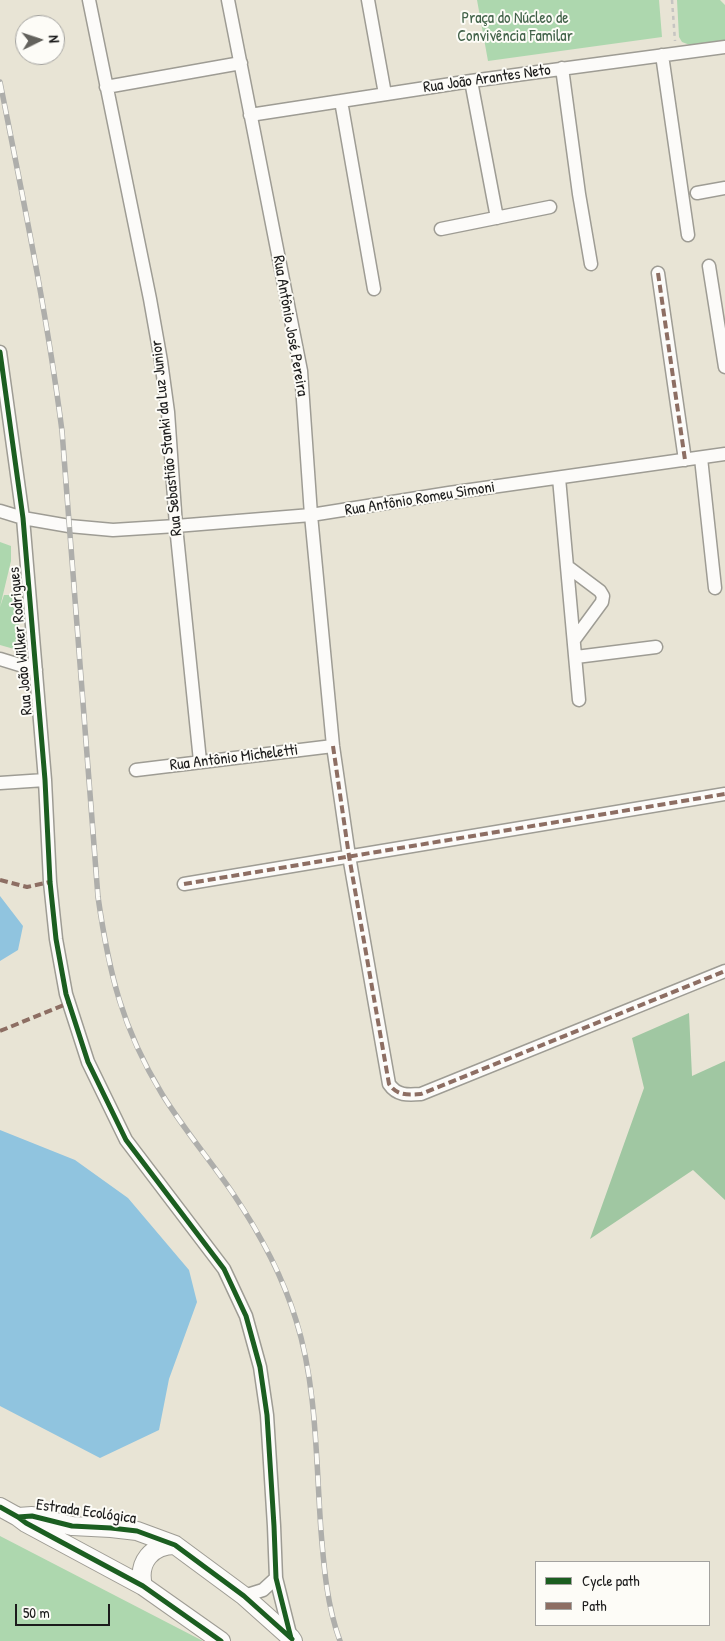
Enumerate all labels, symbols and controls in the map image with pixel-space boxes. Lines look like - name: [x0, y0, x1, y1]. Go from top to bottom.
- park label: Praça do Núcleo de Convivência Familar: [457, 9, 573, 47]
- north arrow: [15, 15, 65, 65]
- text: N: [45, 35, 64, 43]
- street label: Rua João Arantes Neto: [422, 61, 552, 97]
- street label: Rua Antônio José Pereira: [268, 254, 312, 398]
- street label: Rua Sebastião Stanki da Luz Junior: [147, 339, 187, 537]
- street label: Rua Antônio Romeu Simoni: [344, 478, 496, 520]
- street label: Rua João Wilker Rodrigues: [5, 566, 37, 716]
- street label: Rua Antônio Micheletti: [169, 741, 299, 775]
- street label: Estrada Ecológica: [35, 1495, 137, 1529]
- legend: [535, 1561, 710, 1626]
- text: Cycle path: [582, 1570, 640, 1591]
- scale bar: [18, 1594, 112, 1626]
- text: Path: [582, 1595, 607, 1616]
- text: 50 m: [23, 1602, 50, 1623]

